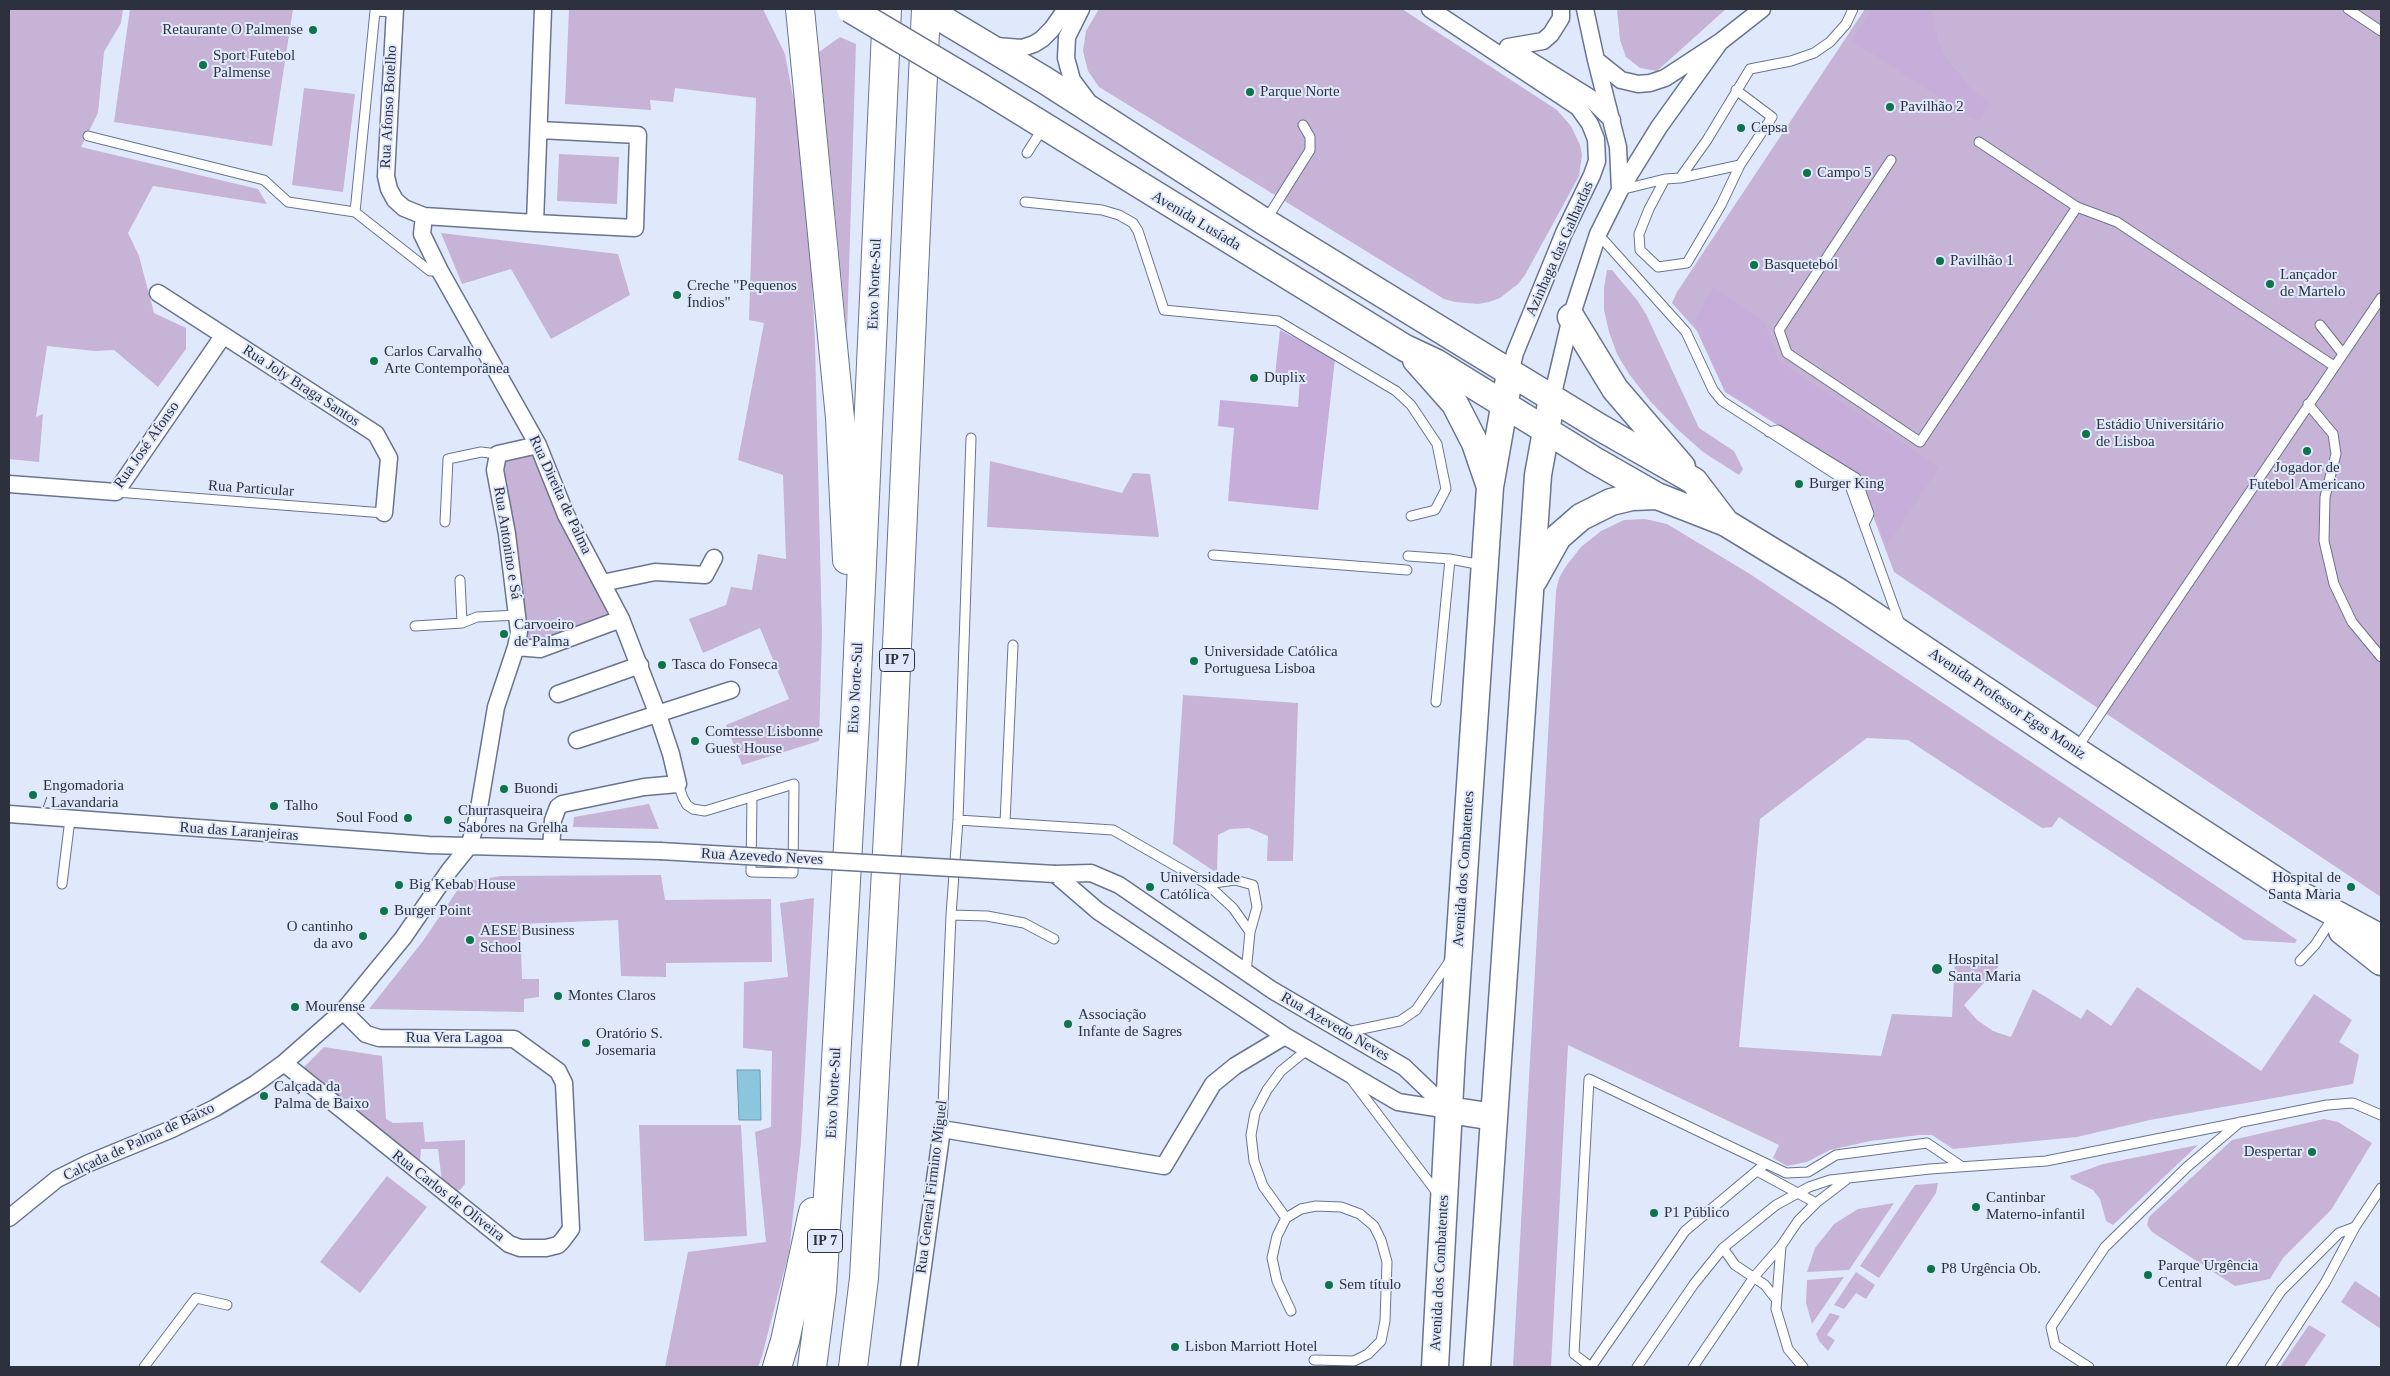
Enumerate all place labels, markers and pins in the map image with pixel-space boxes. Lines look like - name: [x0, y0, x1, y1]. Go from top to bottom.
- place label: Retaurante O Palmense: [162, 21, 303, 39]
- marker: Retaurante O Palmense: [307, 24, 319, 36]
- place label: Sport Futebol Palmense: [213, 47, 295, 82]
- marker: Sport Futebol Palmense: [197, 59, 209, 71]
- place label: Parque Norte: [1260, 83, 1340, 101]
- marker: Parque Norte: [1244, 86, 1256, 98]
- place label: Pavilhão 2: [1900, 98, 1964, 116]
- marker: Pavilhão 2: [1884, 101, 1896, 113]
- place label: Cepsa: [1751, 119, 1788, 137]
- marker: Cepsa: [1735, 122, 1747, 134]
- place label: Campo 5: [1817, 164, 1872, 182]
- marker: Campo 5: [1801, 167, 1813, 179]
- place label: Pavilhão 1: [1950, 252, 2014, 270]
- marker: Pavilhão 1: [1934, 255, 1946, 267]
- place label: Basquetebol: [1764, 256, 1838, 274]
- marker: Basquetebol: [1748, 259, 1760, 271]
- place label: Lançador de Martelo: [2280, 266, 2345, 301]
- place label: Creche "Pequenos Índios": [687, 277, 797, 312]
- marker: Lançador de Martelo: [2264, 278, 2276, 290]
- marker: Creche "Pequenos Índios": [671, 289, 683, 301]
- place label: Carlos Carvalho Arte Contemporãnea: [384, 343, 509, 378]
- marker: Carlos Carvalho Arte Contemporãnea: [368, 355, 380, 367]
- place label: Duplix: [1264, 369, 1306, 387]
- marker: Duplix: [1248, 372, 1260, 384]
- place label: Estádio Universitário de Lisboa: [2096, 416, 2224, 451]
- marker: Estádio Universitário de Lisboa: [2080, 428, 2092, 440]
- marker: Jogador de Futebol Americano: [2301, 445, 2313, 457]
- place label: Jogador de Futebol Americano: [2249, 459, 2365, 494]
- place label: Burger King: [1809, 475, 1884, 493]
- marker: Burger King: [1793, 478, 1805, 490]
- place label: Carvoeiro de Palma: [514, 616, 574, 651]
- marker: Carvoeiro de Palma: [498, 628, 510, 640]
- place label: Universidade Católica Portuguesa Lisboa: [1204, 643, 1338, 678]
- marker: Universidade Católica Portuguesa Lisboa: [1188, 655, 1200, 667]
- place label: Tasca do Fonseca: [672, 656, 778, 674]
- marker: Tasca do Fonseca: [656, 659, 668, 671]
- place label: Comtesse Lisbonne Guest House: [705, 723, 823, 758]
- marker: Comtesse Lisbonne Guest House: [689, 735, 701, 747]
- place label: Engomadoria / Lavandaria: [43, 777, 124, 812]
- place label: Buondi: [514, 780, 558, 798]
- marker: Buondi: [498, 783, 510, 795]
- marker: Engomadoria / Lavandaria: [27, 789, 39, 801]
- place label: Talho: [284, 797, 318, 815]
- marker: Talho: [268, 800, 280, 812]
- place label: Churrasqueira Sabores na Grelha: [458, 802, 568, 837]
- place label: Soul Food: [336, 809, 398, 827]
- marker: Soul Food: [402, 812, 414, 824]
- marker: Churrasqueira Sabores na Grelha: [442, 814, 454, 826]
- place label: Universidade Católica: [1160, 869, 1240, 904]
- place label: Hospital de Santa Maria: [2268, 869, 2341, 904]
- place label: Big Kebab House: [409, 876, 516, 894]
- marker: Big Kebab House: [393, 879, 405, 891]
- marker: Universidade Católica: [1144, 881, 1156, 893]
- marker: Hospital de Santa Maria: [2345, 881, 2357, 893]
- place label: Burger Point: [394, 902, 471, 920]
- marker: Burger Point: [378, 905, 390, 917]
- place label: O cantinho da avo: [287, 918, 353, 953]
- place label: AESE Business School: [480, 922, 575, 957]
- marker: O cantinho da avo: [357, 930, 369, 942]
- marker: AESE Business School: [464, 934, 476, 946]
- place label: Hospital Santa Maria: [1948, 951, 2021, 986]
- marker: Hospital Santa Maria: [1930, 962, 1944, 976]
- place label: Montes Claros: [568, 987, 656, 1005]
- marker: Montes Claros: [552, 990, 564, 1002]
- place label: Mourense: [305, 998, 365, 1016]
- marker: Mourense: [289, 1001, 301, 1013]
- place label: Associação Infante de Sagres: [1078, 1006, 1182, 1041]
- marker: Associação Infante de Sagres: [1062, 1018, 1074, 1030]
- place label: Oratório S. Josemaria: [596, 1025, 663, 1060]
- marker: Oratório S. Josemaria: [580, 1037, 592, 1049]
- place label: Calçada da Palma de Baixo: [274, 1078, 369, 1113]
- marker: Calçada da Palma de Baixo: [258, 1090, 270, 1102]
- place label: Despertar: [2244, 1143, 2302, 1161]
- marker: Despertar: [2306, 1146, 2318, 1158]
- place label: Cantinbar Materno-infantil: [1986, 1189, 2085, 1224]
- marker: Cantinbar Materno-infantil: [1970, 1201, 1982, 1213]
- place label: P1 Público: [1664, 1204, 1729, 1222]
- marker: P1 Público: [1648, 1207, 1660, 1219]
- place label: Parque Urgência Central: [2158, 1257, 2258, 1292]
- place label: P8 Urgência Ob.: [1941, 1260, 2041, 1278]
- marker: P8 Urgência Ob.: [1925, 1263, 1937, 1275]
- marker: Parque Urgência Central: [2142, 1269, 2154, 1281]
- place label: Sem título: [1339, 1276, 1401, 1294]
- marker: Sem título: [1323, 1279, 1335, 1291]
- place label: Lisbon Marriott Hotel: [1185, 1338, 1317, 1356]
- marker: Lisbon Marriott Hotel: [1169, 1341, 1181, 1353]

